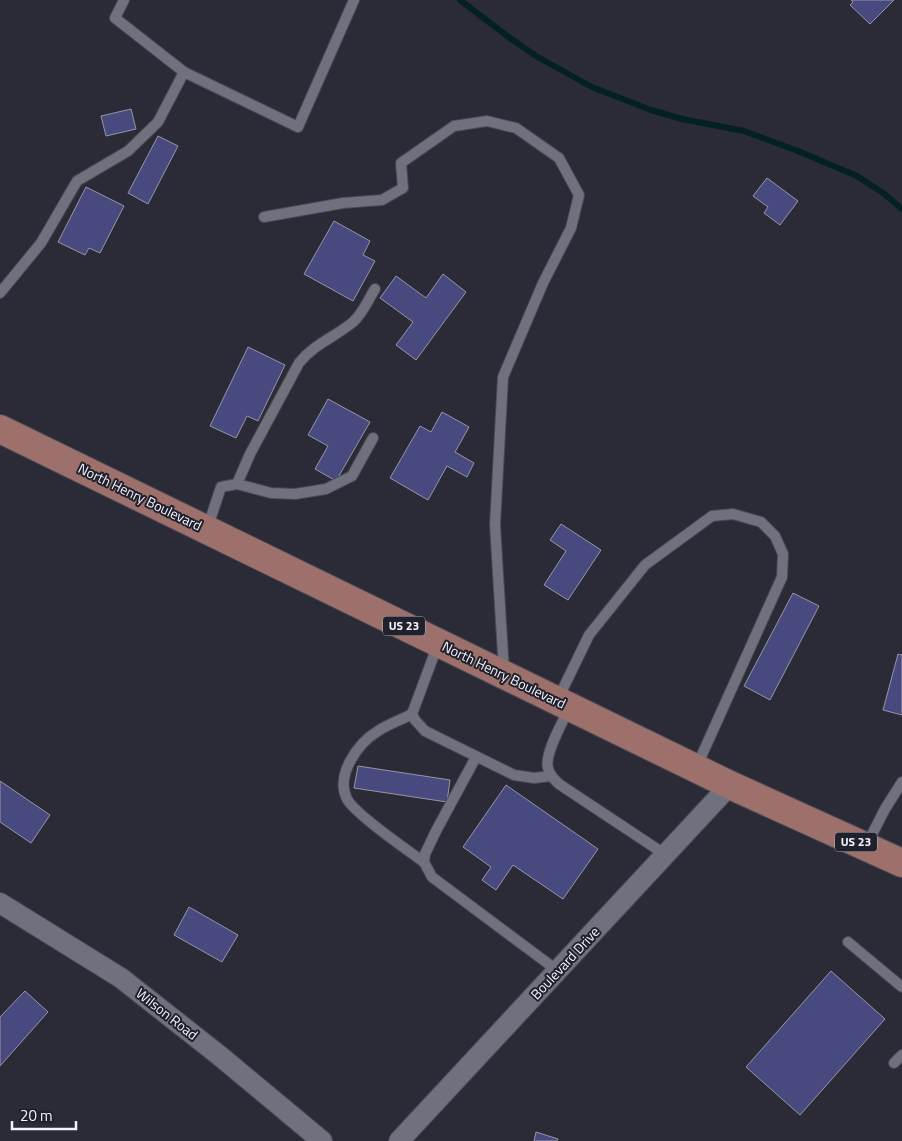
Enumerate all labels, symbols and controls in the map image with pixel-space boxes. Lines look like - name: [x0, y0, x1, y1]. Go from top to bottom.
- street label: North Henry Boulevard: [75, 457, 206, 536]
- road number: US 23: [383, 616, 425, 636]
- street label: North Henry Boulevard: [439, 635, 570, 714]
- road number: US 23: [835, 832, 877, 852]
- street label: Boulevard Drive: [525, 921, 604, 1004]
- street label: Wilson Road: [132, 983, 203, 1045]
- scale bar: [12, 1098, 76, 1130]
- text: 20 m: [20, 1104, 53, 1127]

